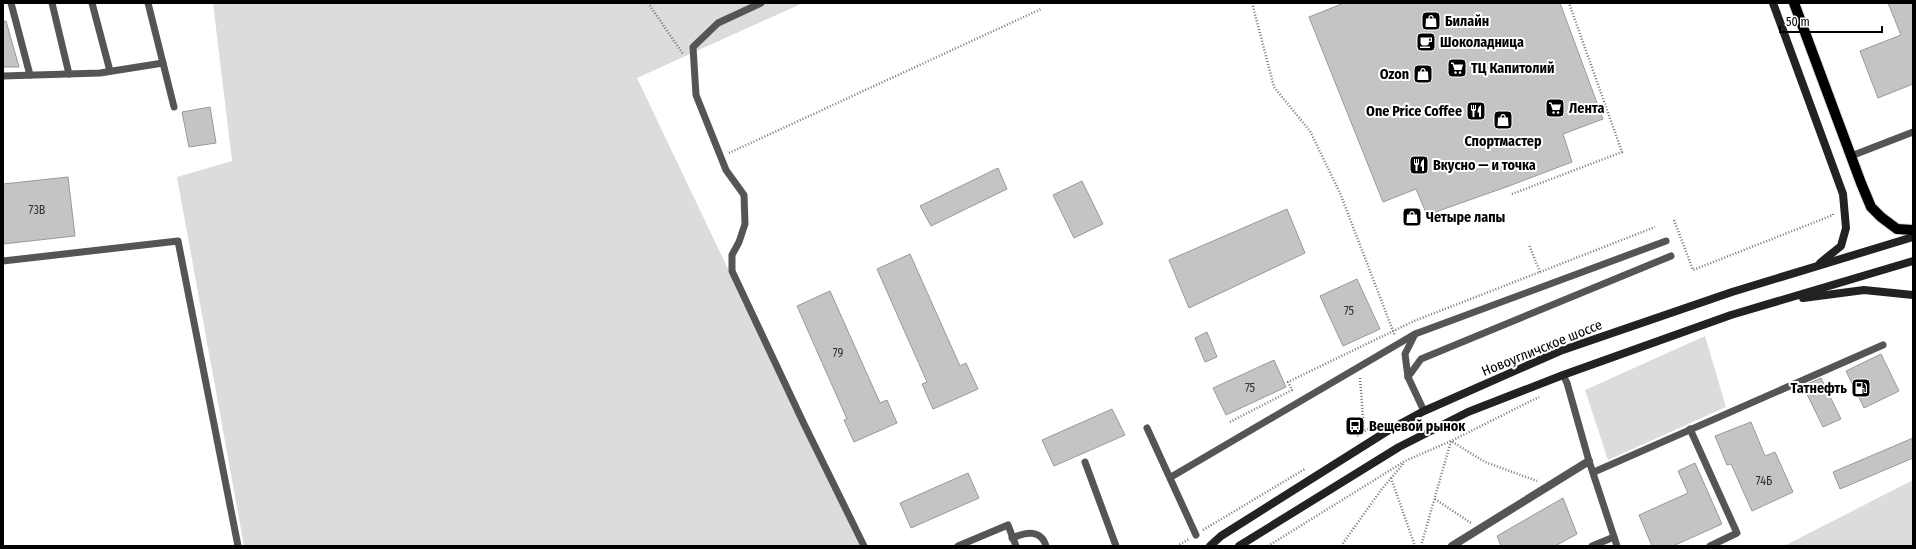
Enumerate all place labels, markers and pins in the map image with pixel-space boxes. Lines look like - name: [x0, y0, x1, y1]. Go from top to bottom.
- shop icon: Билайн: [1420, 10, 1442, 32]
- place label: Билайн: [1445, 13, 1489, 30]
- cafe icon: Шоколадница: [1415, 31, 1437, 53]
- place label: Шоколадница: [1440, 34, 1524, 51]
- supermarket icon: ТЦ Капитолий: [1446, 57, 1468, 79]
- place label: ТЦ Капитолий: [1471, 60, 1554, 77]
- shop icon: Ozon: [1412, 63, 1434, 85]
- place label: Ozon: [1380, 66, 1409, 83]
- supermarket icon: Лента: [1544, 97, 1566, 119]
- restaurant icon: One Price Coffee: [1465, 100, 1487, 122]
- place label: Лента: [1569, 100, 1604, 117]
- place label: One Price Coffee: [1366, 103, 1462, 120]
- shop icon: Спортмастер: [1492, 109, 1514, 131]
- place label: Спортмастер: [1464, 133, 1542, 150]
- restaurant icon: Вкусно — и точка: [1408, 154, 1430, 176]
- place label: Вкусно — и точка: [1433, 157, 1536, 174]
- shop icon: Четыре лапы: [1401, 206, 1423, 228]
- place label: Четыре лапы: [1426, 209, 1506, 226]
- fuel station icon: Татнефть: [1850, 377, 1872, 399]
- place label: Татнефть: [1791, 380, 1847, 397]
- bus stop icon: Вещевой рынок: [1344, 415, 1366, 437]
- place label: Вещевой рынок: [1369, 418, 1466, 435]

